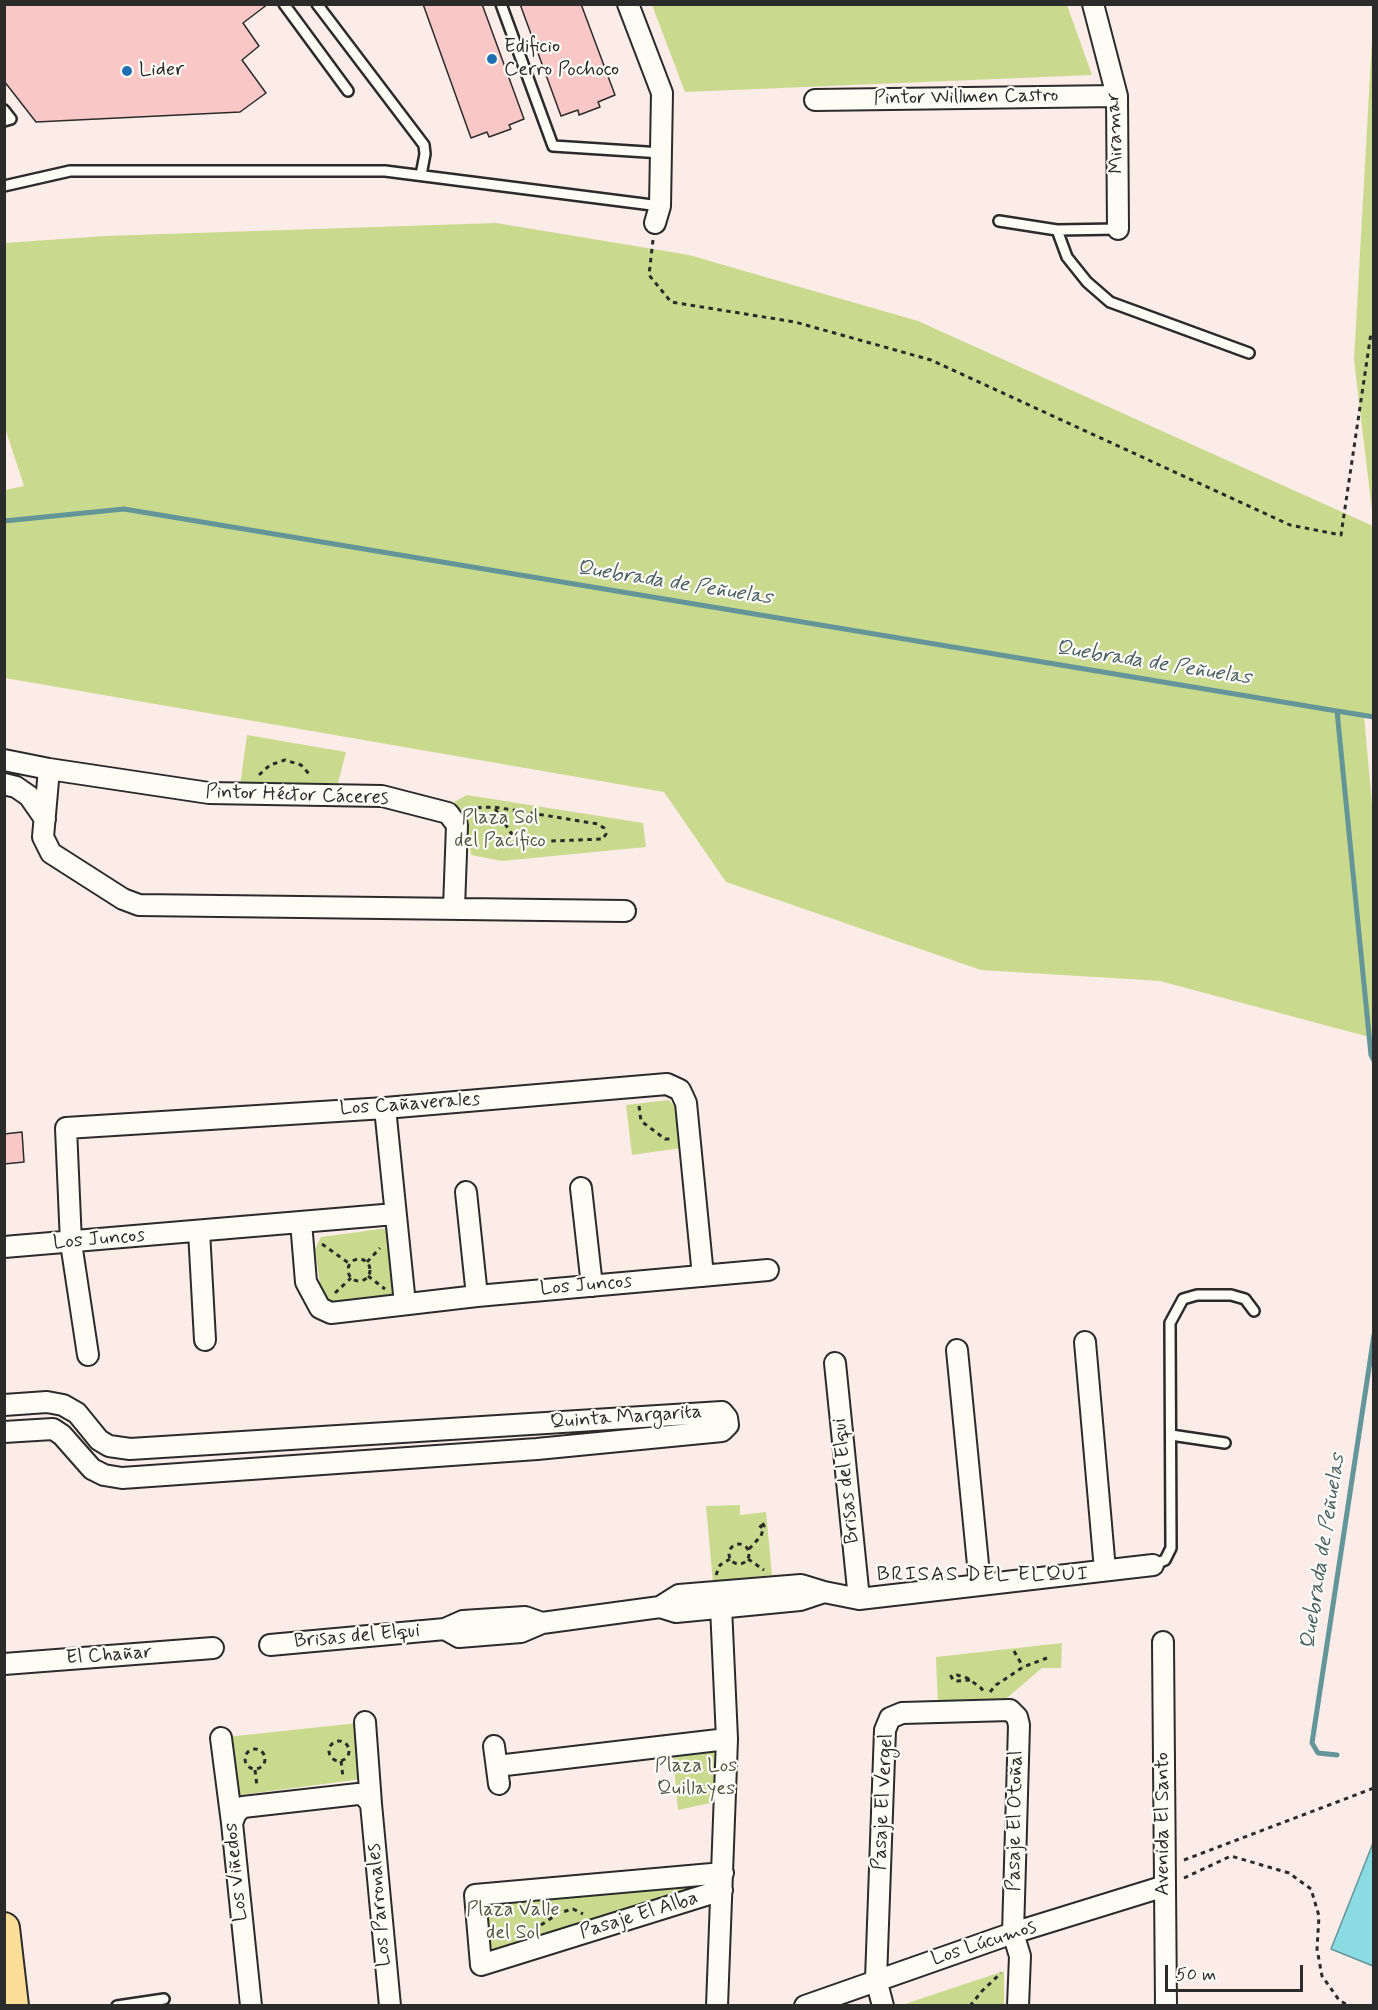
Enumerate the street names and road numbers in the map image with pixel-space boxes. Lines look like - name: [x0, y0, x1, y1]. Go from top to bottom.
- street label: Pintor Willmen Castro: [873, 84, 1059, 112]
- street label: Miramar: [1102, 92, 1130, 174]
- street label: Pintor Héctor Cáceres: [205, 781, 389, 811]
- street label: Los Cañaverales: [339, 1088, 481, 1122]
- street label: Los Juncos: [52, 1224, 146, 1256]
- street label: Los Juncos: [539, 1270, 633, 1302]
- street label: Quinta Margarita: [549, 1401, 703, 1435]
- street label: Brisas del Elqui: [828, 1417, 866, 1545]
- street label: Brisas del Elqui: [293, 1620, 421, 1654]
- street label: El Chañar: [65, 1641, 153, 1671]
- street label: Pasaje El Vergel: [868, 1733, 900, 1871]
- street label: Pasaje El Otoñal: [1003, 1750, 1029, 1892]
- street label: Avenida El Santo: [1152, 1752, 1176, 1896]
- street label: Los Viñedos: [220, 1821, 254, 1923]
- street label: Los Parronales: [363, 1842, 397, 1968]
- street label: Pasaje El Alba: [577, 1887, 701, 1945]
- street label: Los Lúcumos: [928, 1916, 1040, 1972]

